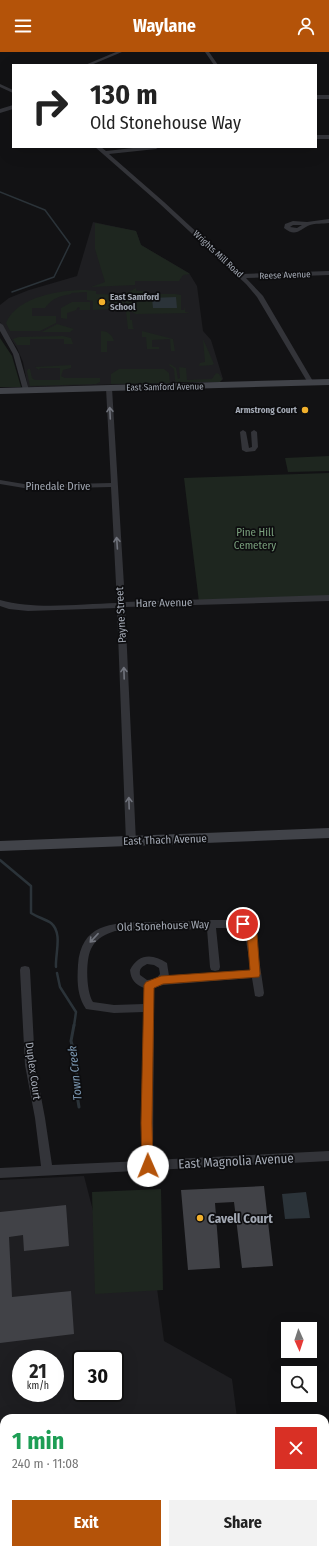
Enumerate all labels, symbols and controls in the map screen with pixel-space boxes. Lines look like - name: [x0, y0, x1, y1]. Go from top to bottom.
- icon: menu: [12, 15, 34, 37]
- text: Waylane: [133, 15, 196, 37]
- icon: person: [295, 15, 317, 37]
- text: 130 m: [90, 78, 158, 111]
- icon: right: [24, 80, 76, 132]
- text: Old Stonehouse Way: [90, 112, 241, 134]
- street label: Wrights Mill Road: [191, 228, 245, 280]
- street label: Reese Avenue: [259, 269, 311, 281]
- place label: East Samford School: [110, 292, 159, 312]
- marker: East Samford School: [97, 297, 107, 307]
- street label: East Samford Avenue: [126, 381, 204, 393]
- place label: Armstrong Court: [234, 405, 298, 415]
- marker: Armstrong Court: [300, 405, 310, 415]
- one-way arrow: [107, 407, 114, 420]
- street label: Pinedale Drive: [25, 480, 91, 493]
- park label: Pine Hill Cemetery: [234, 526, 276, 552]
- one-way arrow: [114, 537, 121, 550]
- street label: Payne Street: [113, 586, 129, 643]
- street label: Hare Avenue: [136, 596, 192, 610]
- one-way arrow: [120, 667, 128, 680]
- one-way arrow: [126, 797, 133, 810]
- street label: East Thach Avenue: [123, 832, 207, 848]
- pin: [226, 907, 260, 941]
- icon: arrive: [232, 913, 254, 935]
- street label: Old Stonehouse Way: [117, 918, 209, 934]
- one-way arrow: [89, 933, 98, 943]
- street label: Duplex Court: [23, 1041, 44, 1101]
- water label: Town Creek: [65, 1045, 85, 1101]
- position arrow: [127, 1145, 169, 1187]
- street label: East Magnolia Avenue: [178, 1150, 294, 1172]
- place label: Cavell Court: [208, 1211, 273, 1226]
- marker: Cavell Court: [195, 1213, 205, 1223]
- north arrow: [281, 1322, 317, 1358]
- map controls: [281, 1322, 317, 1402]
- speed limit sign: 30: [72, 1350, 124, 1402]
- text: 21: [29, 1359, 47, 1383]
- button: search: [281, 1366, 317, 1402]
- text: km/h: [27, 1380, 49, 1392]
- text: 1 min: [12, 1427, 64, 1455]
- button: close: [275, 1427, 317, 1469]
- text: 240 m · 11:08: [12, 1456, 78, 1471]
- button: Exit: [12, 1500, 161, 1546]
- button: Share: [169, 1500, 317, 1546]

